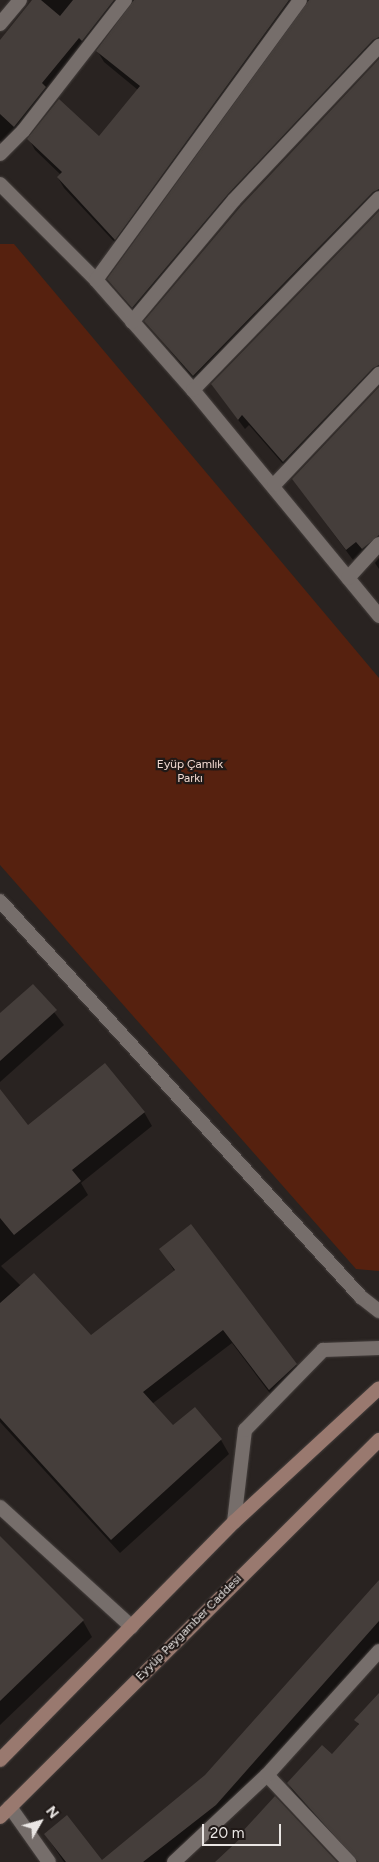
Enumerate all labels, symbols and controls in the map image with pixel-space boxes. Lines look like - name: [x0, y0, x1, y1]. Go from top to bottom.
- park label: Eyüp Çamlık Parkı: [157, 758, 223, 786]
- street label: Eyyüp Peygamber Caddesi: [133, 1572, 245, 1684]
- north arrow: [15, 1797, 65, 1847]
- text: N: [42, 1803, 62, 1822]
- scale bar: [204, 1814, 283, 1846]
- text: 20 m: [210, 1824, 244, 1842]

